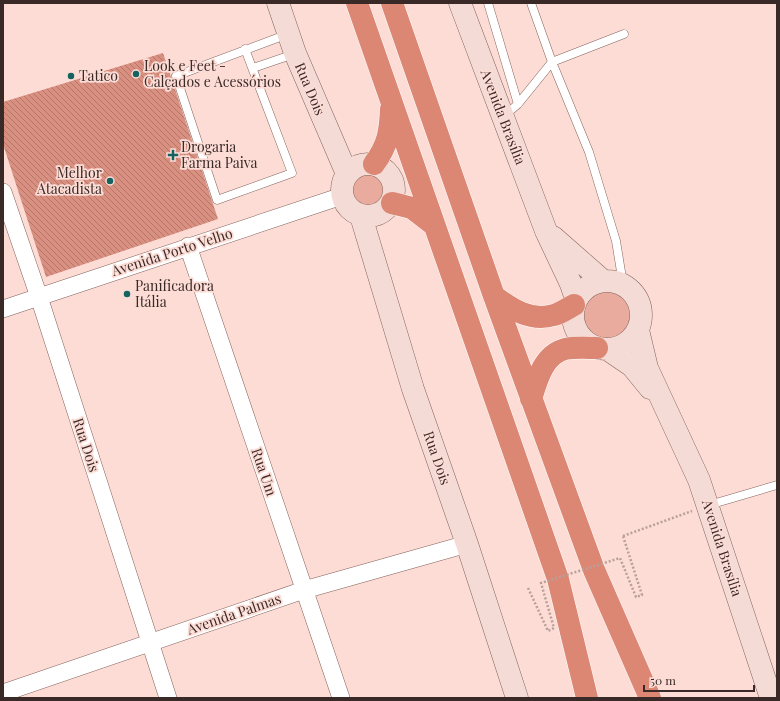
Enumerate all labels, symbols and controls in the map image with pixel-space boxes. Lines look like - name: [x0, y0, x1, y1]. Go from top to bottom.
- place label: Look e Feet - Calçados e Acessórios: [144, 56, 281, 91]
- street label: Rua Dois: [291, 59, 330, 118]
- street label: Avenida Brasília: [476, 65, 530, 167]
- place label: Tatico: [79, 66, 118, 85]
- marker: Look e Feet - Calçados e Acessórios: [131, 69, 141, 79]
- marker: Tatico: [66, 71, 76, 81]
- place label: Drogaria Farma Paiva: [181, 137, 258, 172]
- marker: Drogaria Farma Paiva: [168, 150, 178, 160]
- place label: Melhor Atacadista: [36, 163, 103, 198]
- marker: Melhor Atacadista: [105, 176, 115, 186]
- street label: Avenida Porto Velho: [108, 223, 235, 280]
- place label: Panificadora Itália: [135, 276, 214, 311]
- marker: Panificadora Itália: [122, 289, 132, 299]
- street label: Rua Dois: [69, 415, 104, 474]
- street label: Rua Dois: [419, 428, 456, 487]
- street label: Rua Um: [247, 445, 282, 499]
- street label: Avenida Brasília: [698, 496, 747, 599]
- street label: Avenida Palmas: [183, 589, 283, 639]
- scale bar: [644, 667, 754, 693]
- text: 50 m: [650, 672, 676, 688]

